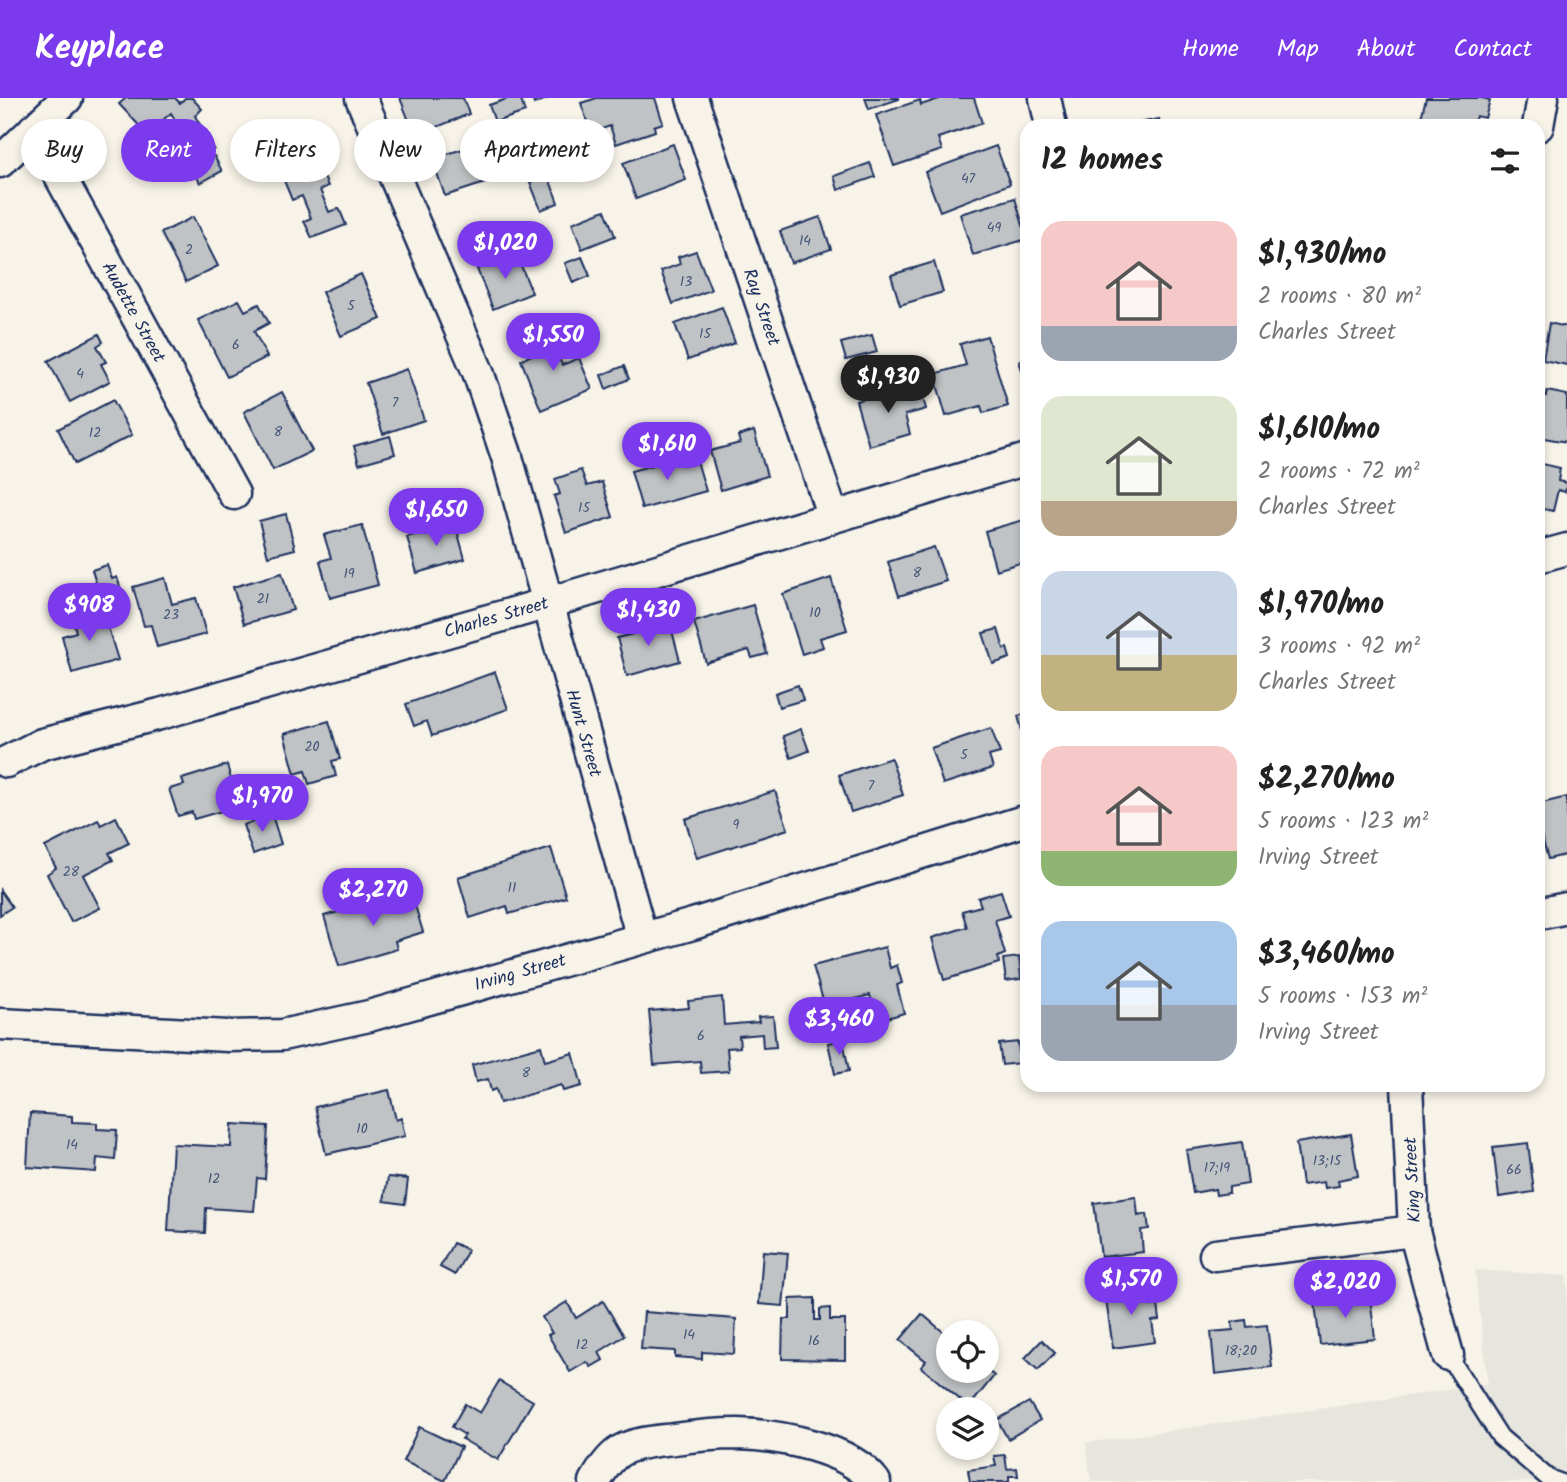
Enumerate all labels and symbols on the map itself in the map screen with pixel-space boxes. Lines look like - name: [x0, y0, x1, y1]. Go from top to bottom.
- house number: 47: [961, 168, 976, 190]
- house number: 49: [987, 217, 1001, 239]
- pin: $1,020: [448, 222, 562, 281]
- house number: 14: [799, 230, 811, 252]
- house number: 2: [185, 239, 193, 261]
- street label: Audette Street: [93, 257, 173, 369]
- street label: Ray Street: [734, 265, 788, 351]
- house number: 13: [680, 271, 692, 293]
- house number: 5: [347, 295, 356, 317]
- pin: $1,550: [496, 314, 610, 373]
- house number: 15: [699, 323, 712, 345]
- house number: 6: [232, 334, 240, 356]
- pin: $1,930: [831, 356, 945, 415]
- house number: 4: [76, 363, 84, 385]
- house number: 7: [392, 392, 399, 414]
- house number: 8: [274, 421, 283, 443]
- house number: 12: [89, 422, 101, 444]
- pin: $1,610: [610, 422, 724, 482]
- pin: $1,650: [379, 489, 493, 548]
- house number: 15: [578, 497, 591, 519]
- house number: 8: [913, 562, 922, 584]
- house number: 19: [343, 563, 355, 585]
- pin: $908: [48, 584, 130, 643]
- house number: 21: [257, 588, 269, 610]
- pin: $1,430: [591, 588, 705, 648]
- street label: Charles Street: [441, 589, 553, 647]
- house number: 10: [809, 602, 821, 624]
- house number: 23: [163, 604, 179, 626]
- street label: Hunt Street: [556, 686, 609, 782]
- house number: 20: [304, 736, 320, 758]
- house number: 5: [960, 744, 969, 766]
- pin: $1,970: [205, 774, 319, 834]
- house number: 7: [868, 775, 875, 797]
- house number: 9: [733, 814, 740, 836]
- house number: 28: [63, 861, 80, 883]
- pin: $2,270: [316, 868, 430, 928]
- house number: 11: [508, 877, 516, 899]
- street label: Irving Street: [471, 946, 571, 1000]
- pin: $3,460: [782, 998, 896, 1057]
- house number: 6: [697, 1025, 705, 1047]
- house number: 8: [522, 1062, 531, 1084]
- house number: 10: [356, 1118, 368, 1140]
- house number: 14: [66, 1134, 78, 1156]
- street label: King Street: [1397, 1135, 1430, 1224]
- house number: 13;15: [1313, 1150, 1343, 1172]
- house number: 17;19: [1204, 1157, 1230, 1179]
- house number: 66: [1506, 1159, 1522, 1181]
- house number: 12: [208, 1168, 220, 1190]
- pin: $1,570: [1074, 1258, 1188, 1317]
- pin: $2,020: [1288, 1260, 1402, 1320]
- house number: 14: [683, 1324, 695, 1346]
- house number: 16: [808, 1330, 820, 1352]
- house number: 12: [576, 1334, 588, 1356]
- house number: 18;20: [1225, 1340, 1257, 1362]

